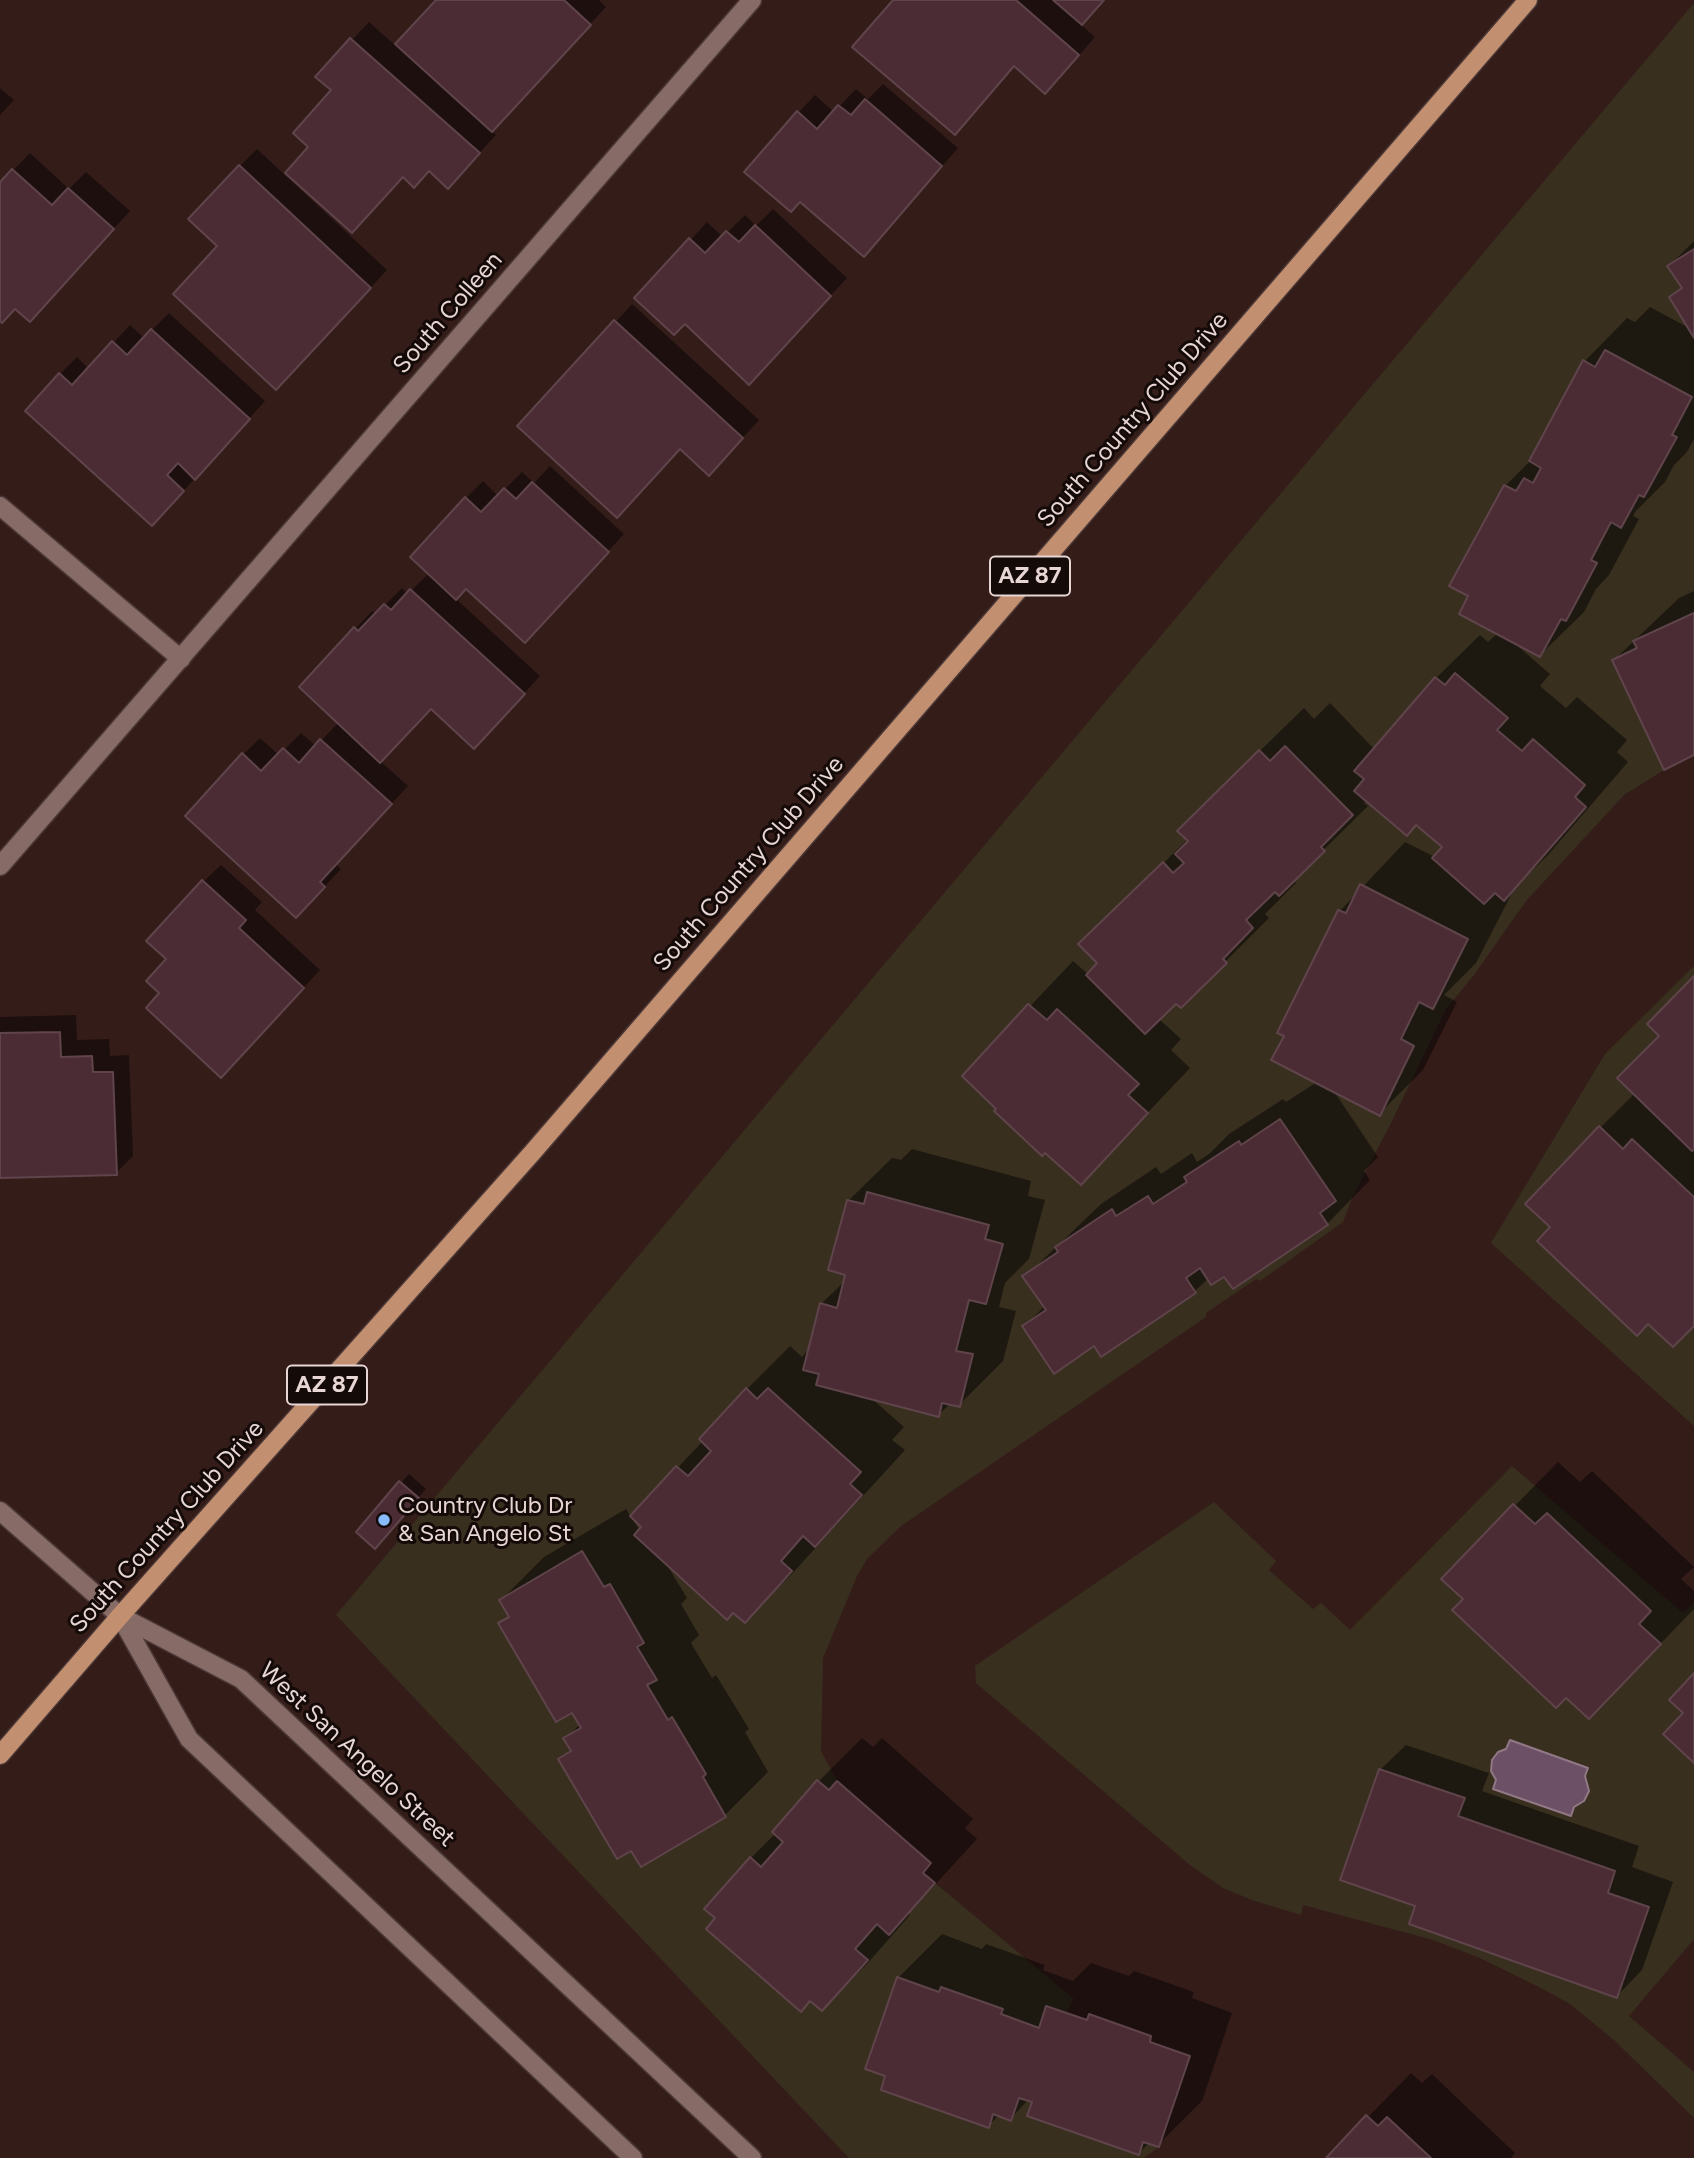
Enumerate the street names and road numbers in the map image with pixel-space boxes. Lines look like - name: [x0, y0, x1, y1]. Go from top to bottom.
- street label: South Colleen: [387, 246, 509, 380]
- street label: South Country Club Drive: [1032, 307, 1234, 533]
- road number: AZ 87: [990, 556, 1070, 596]
- street label: South Country Club Drive: [648, 751, 850, 977]
- road number: AZ 87: [287, 1366, 367, 1404]
- street label: South Country Club Drive: [64, 1415, 270, 1639]
- street label: West San Angelo Street: [253, 1657, 461, 1853]

